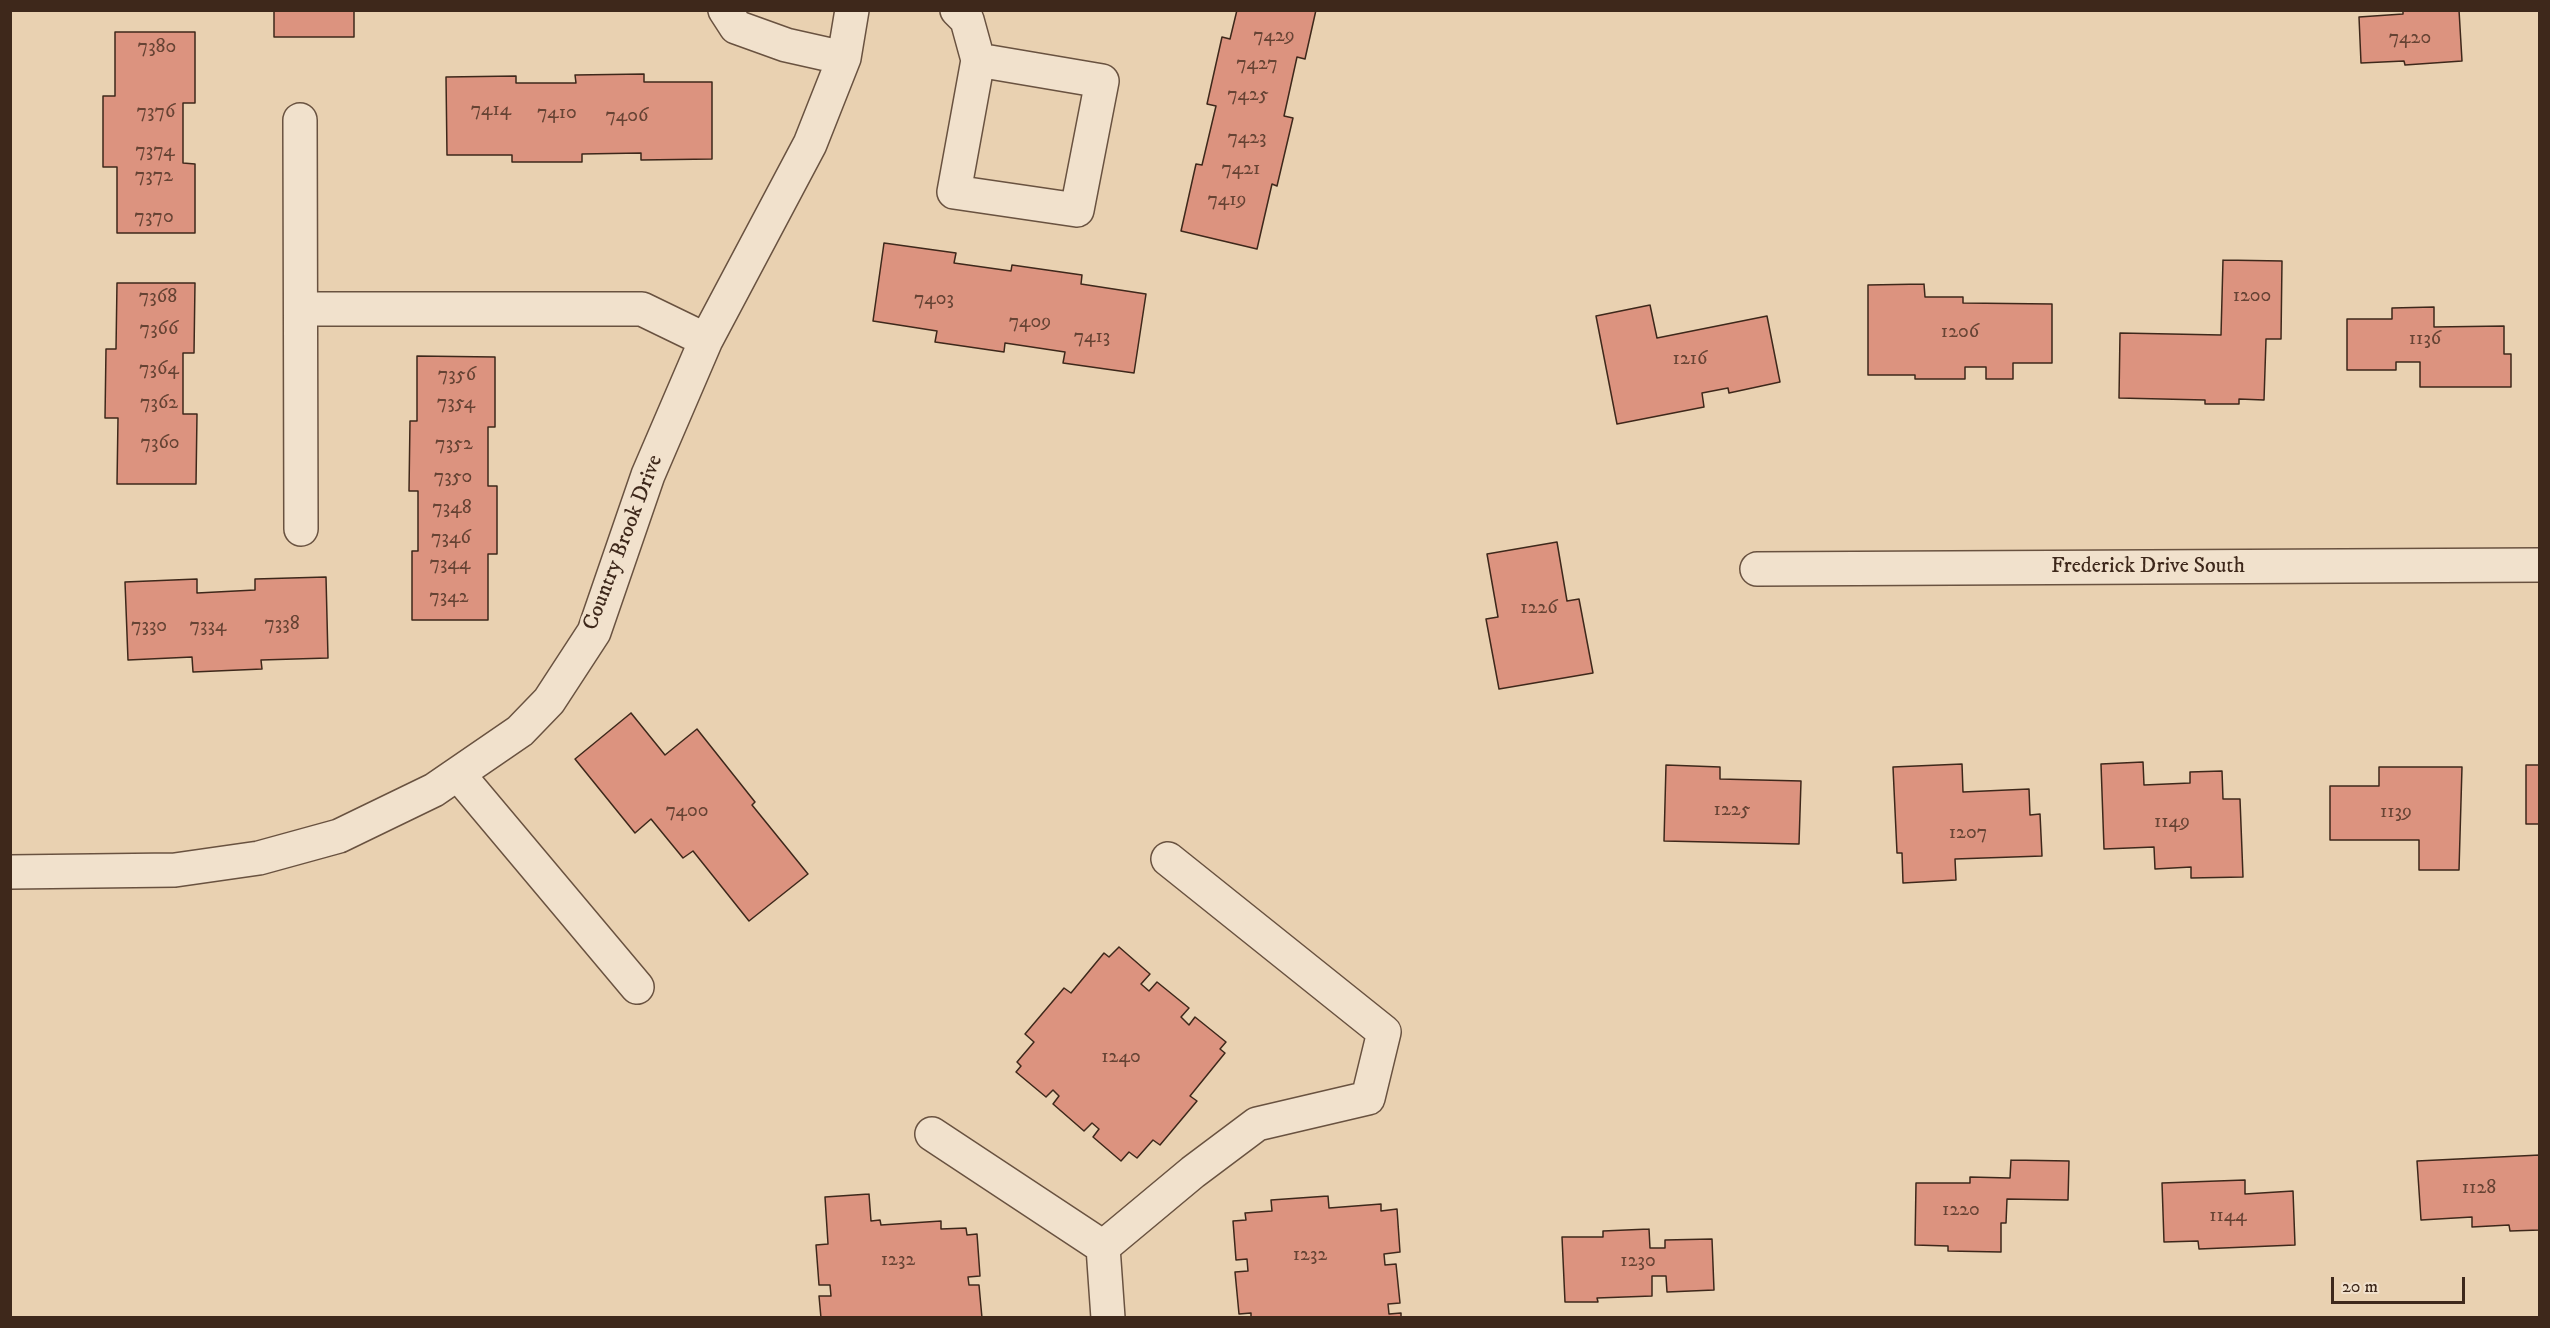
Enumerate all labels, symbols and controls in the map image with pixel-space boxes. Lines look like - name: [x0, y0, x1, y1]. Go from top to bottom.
- house number: 7429: [1253, 25, 1295, 49]
- house number: 7420: [2389, 27, 2431, 51]
- house number: 7380: [138, 36, 176, 60]
- house number: 7427: [1236, 53, 1278, 77]
- house number: 7425: [1227, 84, 1269, 108]
- house number: 7414: [471, 99, 511, 123]
- house number: 7376: [137, 101, 175, 125]
- house number: 7410: [537, 102, 577, 126]
- house number: 7406: [606, 105, 648, 129]
- house number: 7423: [1227, 127, 1267, 151]
- house number: 7374: [135, 140, 175, 164]
- house number: 7421: [1222, 158, 1260, 182]
- house number: 7372: [135, 165, 173, 189]
- house number: 7419: [1208, 189, 1246, 213]
- house number: 7370: [134, 206, 174, 230]
- house number: 1200: [2233, 285, 2271, 309]
- house number: 7368: [139, 286, 177, 310]
- house number: 7403: [914, 288, 954, 312]
- house number: 7409: [1009, 311, 1051, 335]
- house number: 7366: [140, 318, 178, 342]
- house number: 1206: [1941, 321, 1979, 345]
- house number: 7413: [1074, 326, 1110, 350]
- house number: 1136: [2409, 328, 2441, 352]
- house number: 1216: [1673, 348, 1707, 372]
- house number: 7364: [139, 358, 179, 382]
- house number: 7356: [438, 364, 476, 388]
- house number: 7362: [140, 392, 178, 416]
- house number: 7354: [437, 392, 475, 416]
- house number: 7360: [140, 432, 180, 456]
- house number: 7352: [435, 433, 473, 457]
- street label: Country Brook Drive: [578, 452, 670, 634]
- house number: 7350: [434, 466, 472, 490]
- house number: 7348: [432, 497, 472, 521]
- house number: 7346: [431, 527, 471, 551]
- house number: 7344: [429, 553, 471, 577]
- street label: Frederick Drive South: [2051, 554, 2245, 580]
- house number: 7342: [429, 586, 469, 610]
- house number: 1226: [1520, 597, 1558, 621]
- house number: 7338: [264, 613, 300, 637]
- house number: 7330: [131, 615, 167, 639]
- house number: 7334: [190, 615, 226, 639]
- house number: 1225: [1714, 799, 1750, 823]
- house number: 7400: [665, 800, 709, 824]
- house number: 1139: [2380, 801, 2412, 825]
- house number: 1149: [2154, 811, 2190, 835]
- house number: 1207: [1949, 822, 1987, 846]
- house number: 1240: [1101, 1046, 1141, 1070]
- house number: 1128: [2462, 1177, 2496, 1201]
- house number: 1220: [1942, 1199, 1980, 1223]
- house number: 1144: [2209, 1205, 2247, 1229]
- house number: 1232: [1293, 1244, 1327, 1268]
- house number: 1232: [881, 1249, 915, 1273]
- house number: 1230: [1620, 1250, 1656, 1274]
- scale bar: [2334, 1265, 2468, 1303]
- text: 20 m: [2342, 1276, 2378, 1298]

